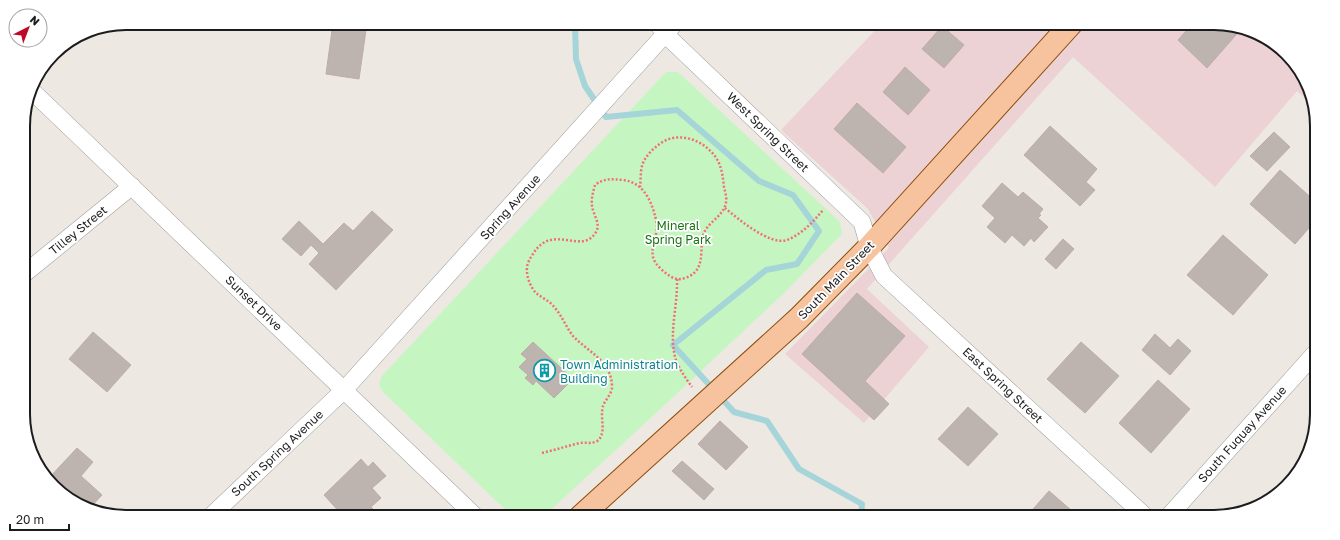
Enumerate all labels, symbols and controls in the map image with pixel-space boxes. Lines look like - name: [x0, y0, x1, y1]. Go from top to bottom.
- north arrow: [8, 8, 48, 48]
- text: N: [28, 13, 42, 28]
- street label: West Spring Street: [724, 89, 812, 175]
- street label: Spring Avenue: [477, 171, 543, 243]
- street label: Tilley Street: [46, 202, 110, 258]
- park label: Mineral Spring Park: [645, 218, 712, 247]
- street label: South Main Street: [795, 237, 877, 322]
- street label: Sunset Drive: [222, 272, 286, 334]
- street label: East Spring Street: [960, 344, 1046, 426]
- place label: Town Administration Building: [560, 357, 678, 386]
- building icon: Town Administration Building: [531, 358, 557, 384]
- street label: South Fuquay Avenue: [1195, 383, 1289, 485]
- street label: South Spring Avenue: [228, 406, 326, 500]
- scale bar: [10, 506, 69, 532]
- text: 20 m: [16, 512, 44, 527]

